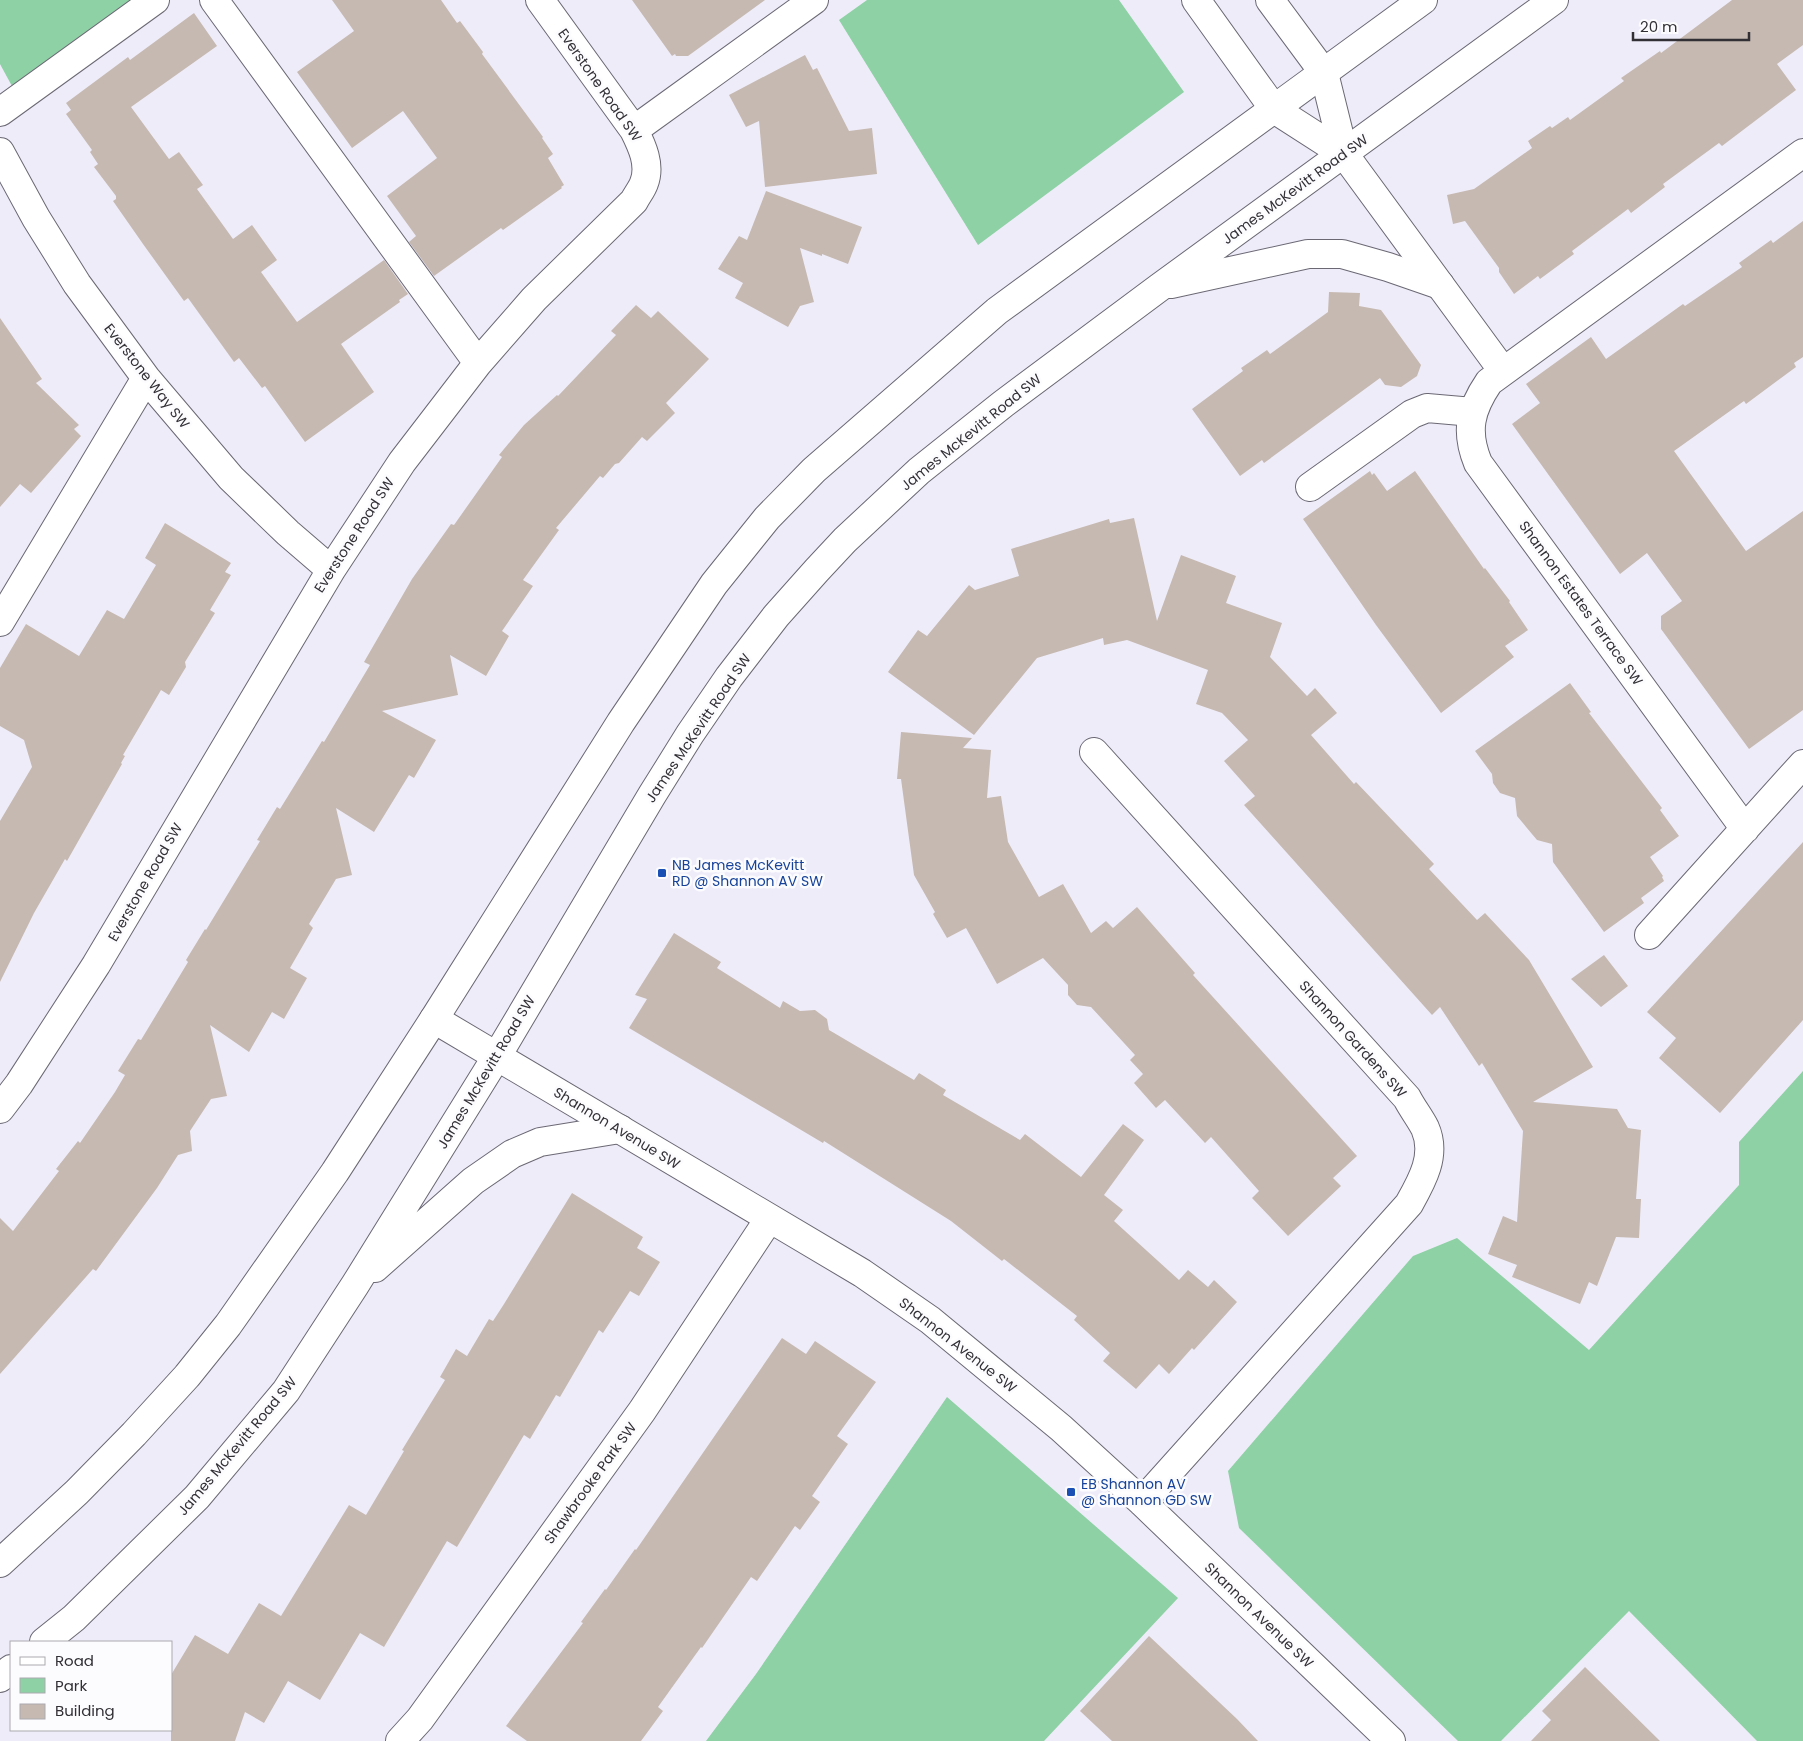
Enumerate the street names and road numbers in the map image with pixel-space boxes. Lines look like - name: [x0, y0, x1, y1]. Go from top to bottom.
- street label: Everstone Road SW: [553, 25, 647, 146]
- street label: James McKevitt Road SW: [1218, 129, 1372, 249]
- street label: Everstone Way SW: [100, 319, 195, 433]
- street label: James McKevitt Road SW: [896, 369, 1046, 495]
- street label: Everstone Road SW: [309, 473, 399, 597]
- street label: Shannon Estates Terrace SW: [1514, 517, 1648, 690]
- street label: James McKevitt Road SW: [641, 649, 756, 807]
- street label: Everstone Road SW: [103, 819, 187, 945]
- street label: Shannon Gardens SW: [1295, 976, 1411, 1102]
- street label: James McKevitt Road SW: [432, 991, 540, 1153]
- street label: Shannon Avenue SW: [550, 1082, 684, 1174]
- street label: Shannon Avenue SW: [895, 1293, 1021, 1398]
- street label: James McKevitt Road SW: [173, 1372, 301, 1520]
- street label: Shawbrooke Park SW: [539, 1418, 641, 1548]
- street label: Shannon Avenue SW: [1200, 1558, 1318, 1673]

